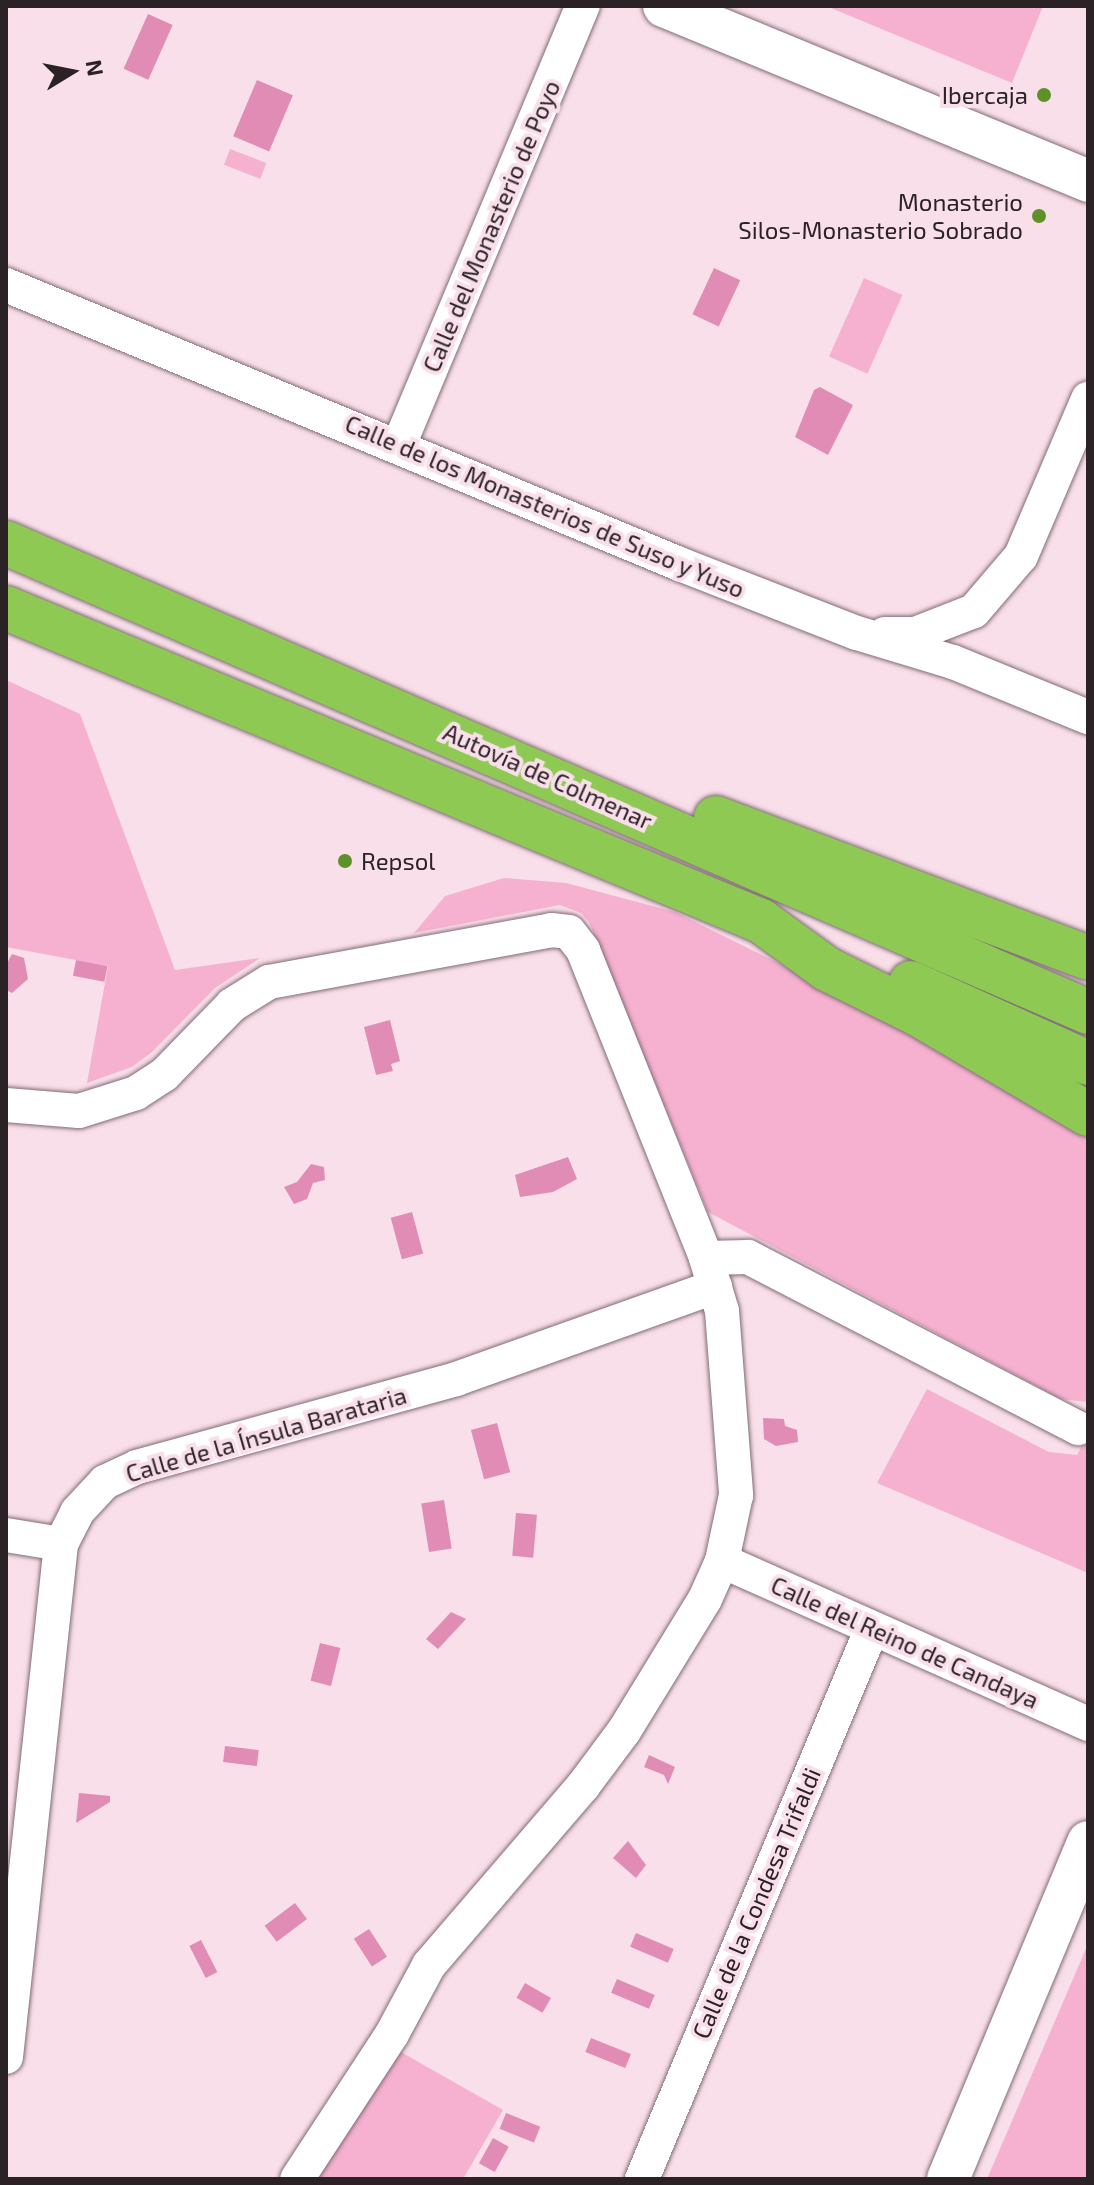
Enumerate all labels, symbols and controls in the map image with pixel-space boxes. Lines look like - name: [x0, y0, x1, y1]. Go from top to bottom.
- north arrow: [32, 32, 112, 112]
- text: N: [81, 58, 110, 78]
- street label: Calle del Monasterio de Poyo: [416, 76, 566, 376]
- place label: Ibercaja: [942, 81, 1028, 109]
- marker: Ibercaja: [1035, 86, 1053, 104]
- place label: Monasterio Silos-Monasterio Sobrado: [738, 188, 1023, 244]
- marker: Monasterio Silos-Monasterio Sobrado: [1030, 207, 1048, 225]
- street label: Calle de los Monasterios de Suso y Yuso: [340, 408, 750, 604]
- street label: Autovía de Colmenar: [439, 717, 657, 835]
- place label: Repsol: [361, 847, 435, 875]
- marker: Repsol: [336, 852, 354, 870]
- street label: Calle de la Ínsula Barataria: [122, 1380, 410, 1488]
- street label: Calle del Reino de Candaya: [766, 1570, 1044, 1714]
- street label: Calle de la Condesa Trifaldi: [686, 1763, 826, 2043]

